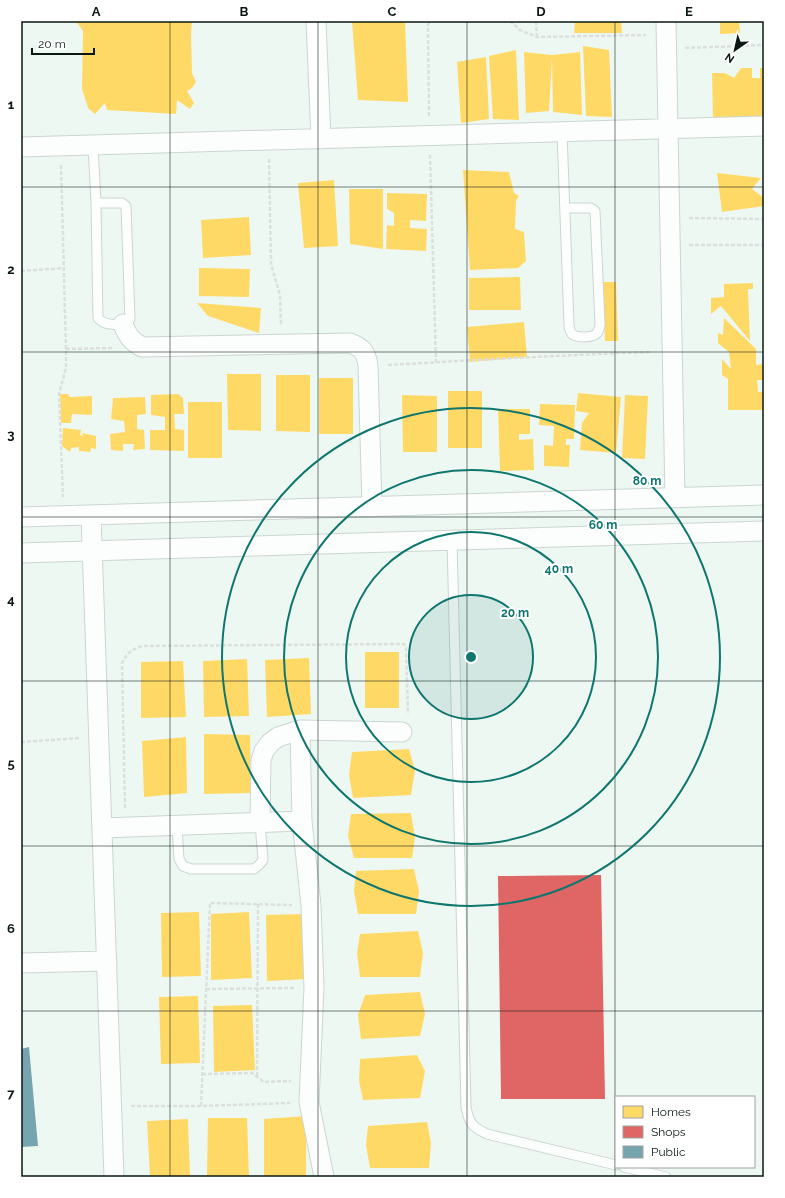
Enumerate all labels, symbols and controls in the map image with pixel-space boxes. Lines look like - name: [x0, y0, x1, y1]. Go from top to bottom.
- text: A: [92, 4, 101, 19]
- text: B: [240, 4, 249, 19]
- text: C: [388, 4, 397, 19]
- text: D: [536, 4, 546, 19]
- text: E: [685, 4, 693, 19]
- scale bar: [32, 30, 94, 56]
- north arrow: [715, 30, 755, 70]
- text: 20 m: [38, 37, 66, 51]
- text: N: [723, 50, 737, 66]
- text: 1: [8, 97, 15, 112]
- text: 2: [7, 262, 15, 277]
- text: 3: [7, 427, 15, 442]
- text: 80 m: [633, 474, 661, 488]
- text: 60 m: [589, 518, 617, 532]
- text: 40 m: [545, 562, 573, 576]
- text: 4: [7, 592, 15, 607]
- text: 20 m: [501, 606, 529, 620]
- centre of rings: [464, 650, 478, 664]
- text: 5: [7, 756, 15, 771]
- text: 6: [7, 921, 15, 936]
- text: 7: [7, 1086, 15, 1101]
- legend: [615, 1096, 755, 1168]
- text: Homes: [651, 1105, 691, 1119]
- text: Shops: [651, 1125, 686, 1139]
- text: Public: [651, 1145, 686, 1159]

